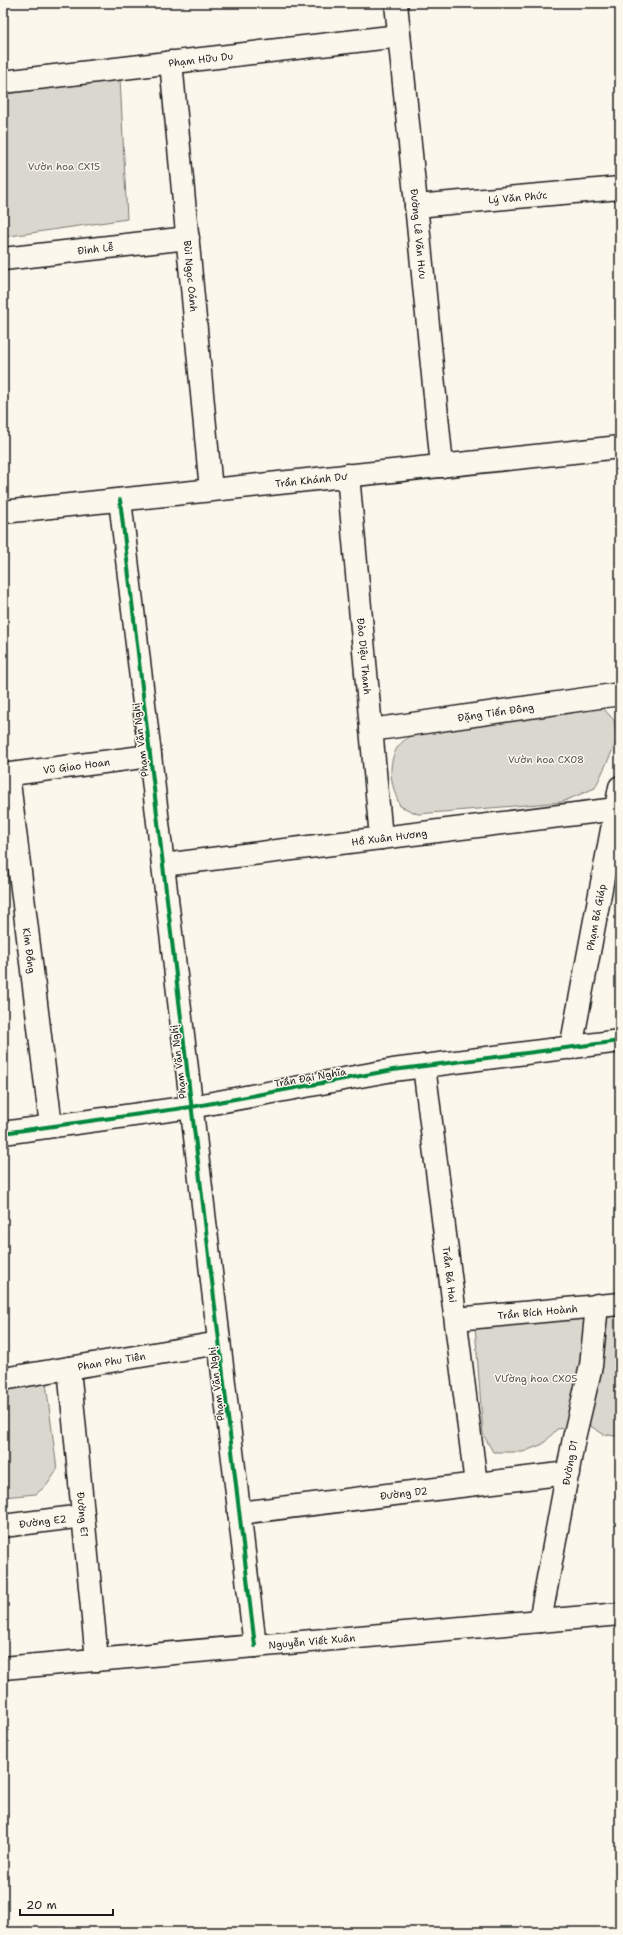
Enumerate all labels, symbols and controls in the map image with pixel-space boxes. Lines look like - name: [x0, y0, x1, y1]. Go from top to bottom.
- street label: Phạm Hữu Du: [168, 49, 234, 70]
- park label: Vườn hoa CX15: [28, 160, 100, 173]
- street label: Đường Lê Văn Hưu: [407, 188, 429, 280]
- street label: Lý Văn Phức: [488, 188, 548, 207]
- street label: Đinh Lễ: [77, 240, 115, 258]
- street label: Bùi Ngọc Oánh: [181, 240, 200, 312]
- street label: Trần Khánh Dư: [275, 470, 349, 490]
- street label: Đào Diệu Thanh: [354, 617, 374, 695]
- street label: Đặng Tiến Đông: [457, 701, 535, 724]
- street label: Phạm Văn Nghị: [129, 702, 151, 778]
- park label: Vườn hoa CX08: [508, 753, 584, 766]
- street label: Vũ Giao Hoan: [42, 755, 111, 777]
- street label: Hồ Xuân Hương: [351, 826, 428, 849]
- street label: Phạm Bá Giáp: [583, 883, 609, 952]
- street label: Kim Đồng: [20, 927, 38, 974]
- street label: Phạm Văn Nghị: [167, 1024, 189, 1100]
- street label: Trần Đại Nghĩa: [273, 1065, 348, 1090]
- street label: Trần Bá Hai: [439, 1245, 459, 1304]
- street label: Trần Bích Hoành: [497, 1302, 578, 1322]
- street label: Phạm Văn Nghị: [205, 1346, 227, 1422]
- street label: Phan Phu Tiên: [77, 1349, 147, 1373]
- park label: VƯờng hoa CX05: [495, 1372, 577, 1385]
- street label: Đường D1: [559, 1439, 580, 1486]
- street label: Đường D2: [379, 1484, 428, 1503]
- street label: Đường E1: [74, 1491, 91, 1537]
- street label: Đường E2: [18, 1512, 67, 1531]
- street label: Nguyễn Viết Xuân: [268, 1631, 356, 1652]
- scale bar: [20, 1891, 113, 1917]
- text: 20 m: [26, 1897, 57, 1913]

